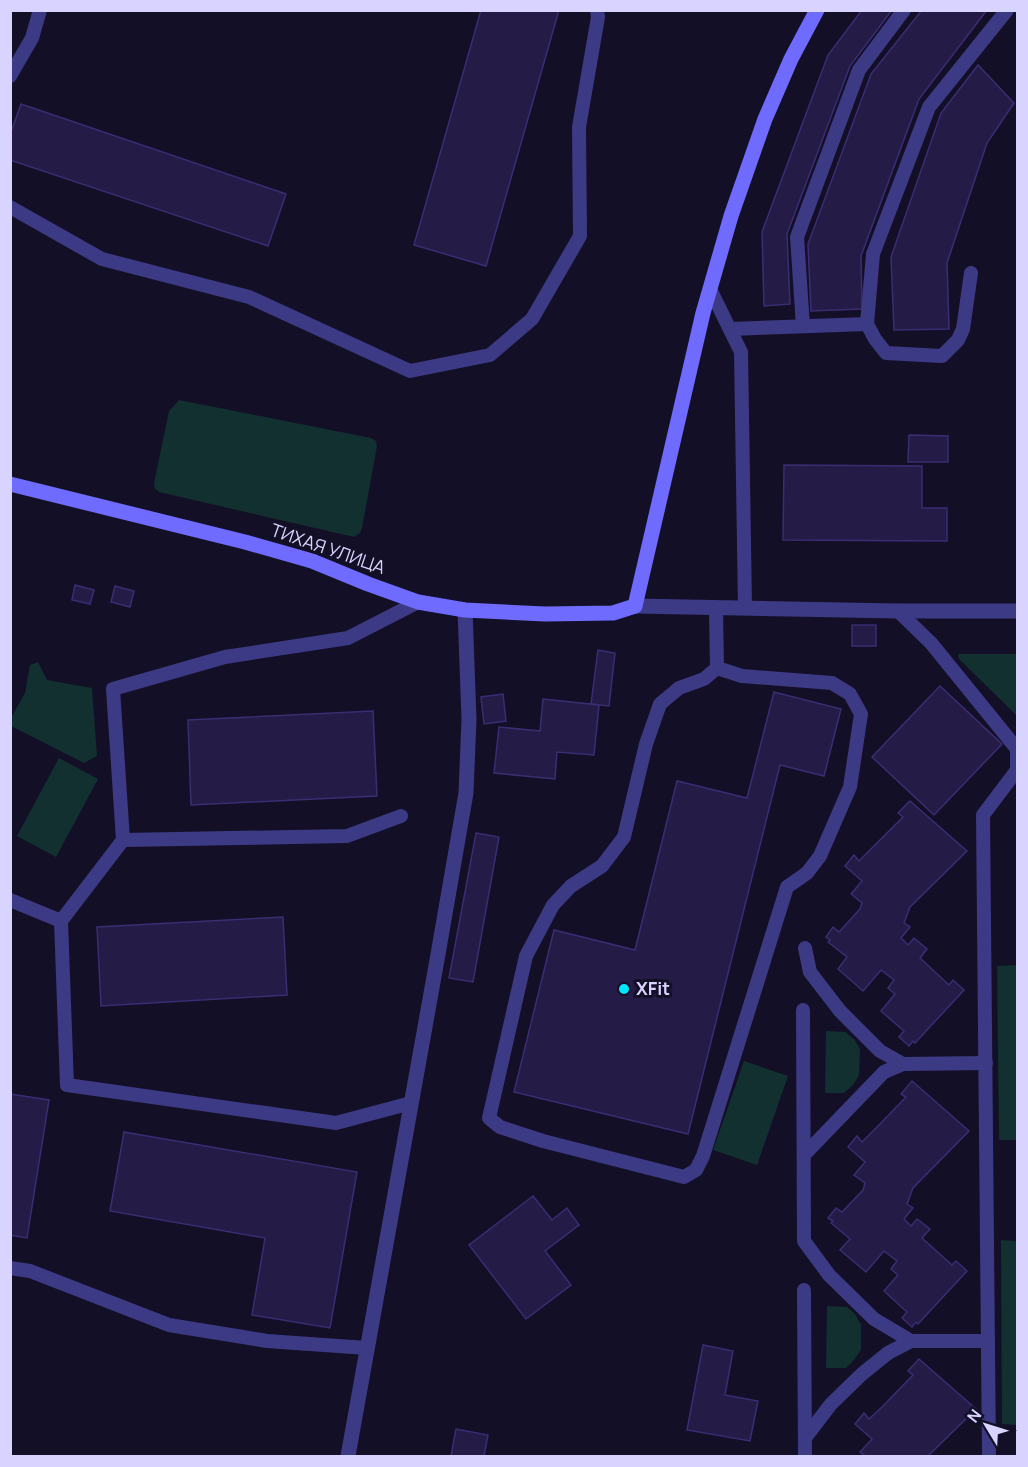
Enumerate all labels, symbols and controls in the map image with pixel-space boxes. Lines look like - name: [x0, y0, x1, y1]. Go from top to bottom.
- street label: ТИХАЯ УЛИЦА: [268, 517, 389, 579]
- place label: XFit: [636, 976, 670, 1000]
- marker: XFit: [617, 982, 631, 996]
- north arrow: [956, 1395, 1016, 1455]
- text: N: [962, 1404, 986, 1427]

